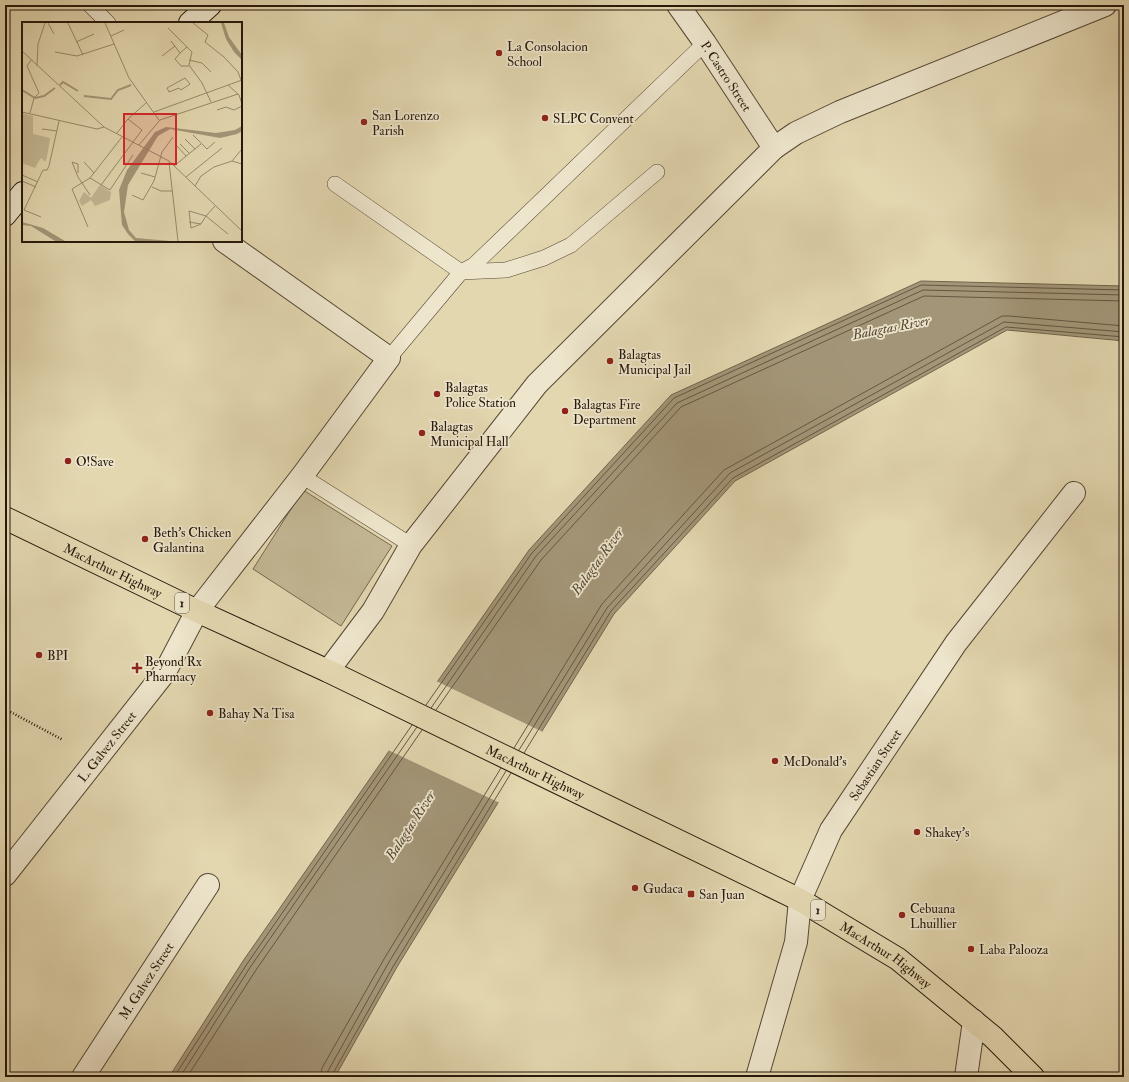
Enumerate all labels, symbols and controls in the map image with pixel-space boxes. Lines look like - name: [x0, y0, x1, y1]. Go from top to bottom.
- inset map: [22, 22, 242, 242]
- street label: P. Castro Street: [697, 38, 755, 115]
- place label: La Consolacion School: [507, 39, 588, 70]
- marker: La Consolacion School: [494, 48, 504, 58]
- place label: San Lorenzo Parish: [372, 108, 439, 139]
- place label: SLPC Convent: [553, 111, 634, 127]
- marker: SLPC Convent: [540, 113, 550, 123]
- marker: San Lorenzo Parish: [359, 117, 369, 127]
- water label: Balagtas River: [850, 312, 932, 344]
- place label: Balagtas Municipal Jail: [618, 347, 692, 379]
- marker: Balagtas Municipal Jail: [605, 356, 615, 366]
- place label: Balagtas Police Station: [445, 380, 516, 411]
- marker: Balagtas Police Station: [432, 389, 442, 399]
- place label: Balagtas Fire Department: [573, 397, 641, 429]
- marker: Balagtas Fire Department: [560, 406, 570, 416]
- place label: Balagtas Municipal Hall: [430, 419, 509, 451]
- marker: Balagtas Municipal Hall: [417, 428, 427, 438]
- place label: O!Save: [76, 454, 114, 470]
- marker: O!Save: [63, 456, 73, 466]
- water label: Balagtas River: [567, 524, 628, 599]
- place label: Beth's Chicken Galantina: [153, 525, 232, 556]
- marker: Beth's Chicken Galantina: [140, 534, 150, 544]
- street label: MacArthur Highway: [61, 541, 165, 603]
- road number: 1: [175, 593, 189, 613]
- place label: BPI: [47, 648, 68, 664]
- marker: BPI: [34, 650, 44, 660]
- place label: Beyond Rx Pharmacy: [145, 654, 202, 686]
- marker: Beyond Rx Pharmacy: [132, 663, 142, 673]
- place label: Bahay Na Tisa: [218, 706, 295, 723]
- street label: L. Galvez Street: [75, 708, 140, 785]
- marker: Bahay Na Tisa: [205, 708, 215, 718]
- street label: Sebastian Street: [846, 726, 905, 804]
- street label: MacArthur Highway: [483, 742, 587, 804]
- place label: McDonald's: [783, 754, 847, 770]
- marker: McDonald's: [770, 756, 780, 766]
- water label: Balagtas River: [381, 787, 439, 864]
- place label: Shakey's: [925, 825, 970, 842]
- marker: Shakey's: [912, 827, 922, 837]
- place label: Gudaca: [643, 881, 684, 897]
- marker: Gudaca: [630, 883, 640, 893]
- place label: San Juan: [699, 887, 745, 903]
- marker: San Juan: [686, 889, 696, 899]
- road number: 1: [811, 900, 825, 920]
- place label: Cebuana Lhuillier: [910, 901, 957, 932]
- marker: Cebuana Lhuillier: [897, 910, 907, 920]
- street label: MacArthur Highway: [837, 919, 935, 993]
- street label: M. Galvez Street: [116, 940, 178, 1023]
- place label: Laba Palooza: [979, 942, 1049, 958]
- marker: Laba Palooza: [966, 944, 976, 954]

